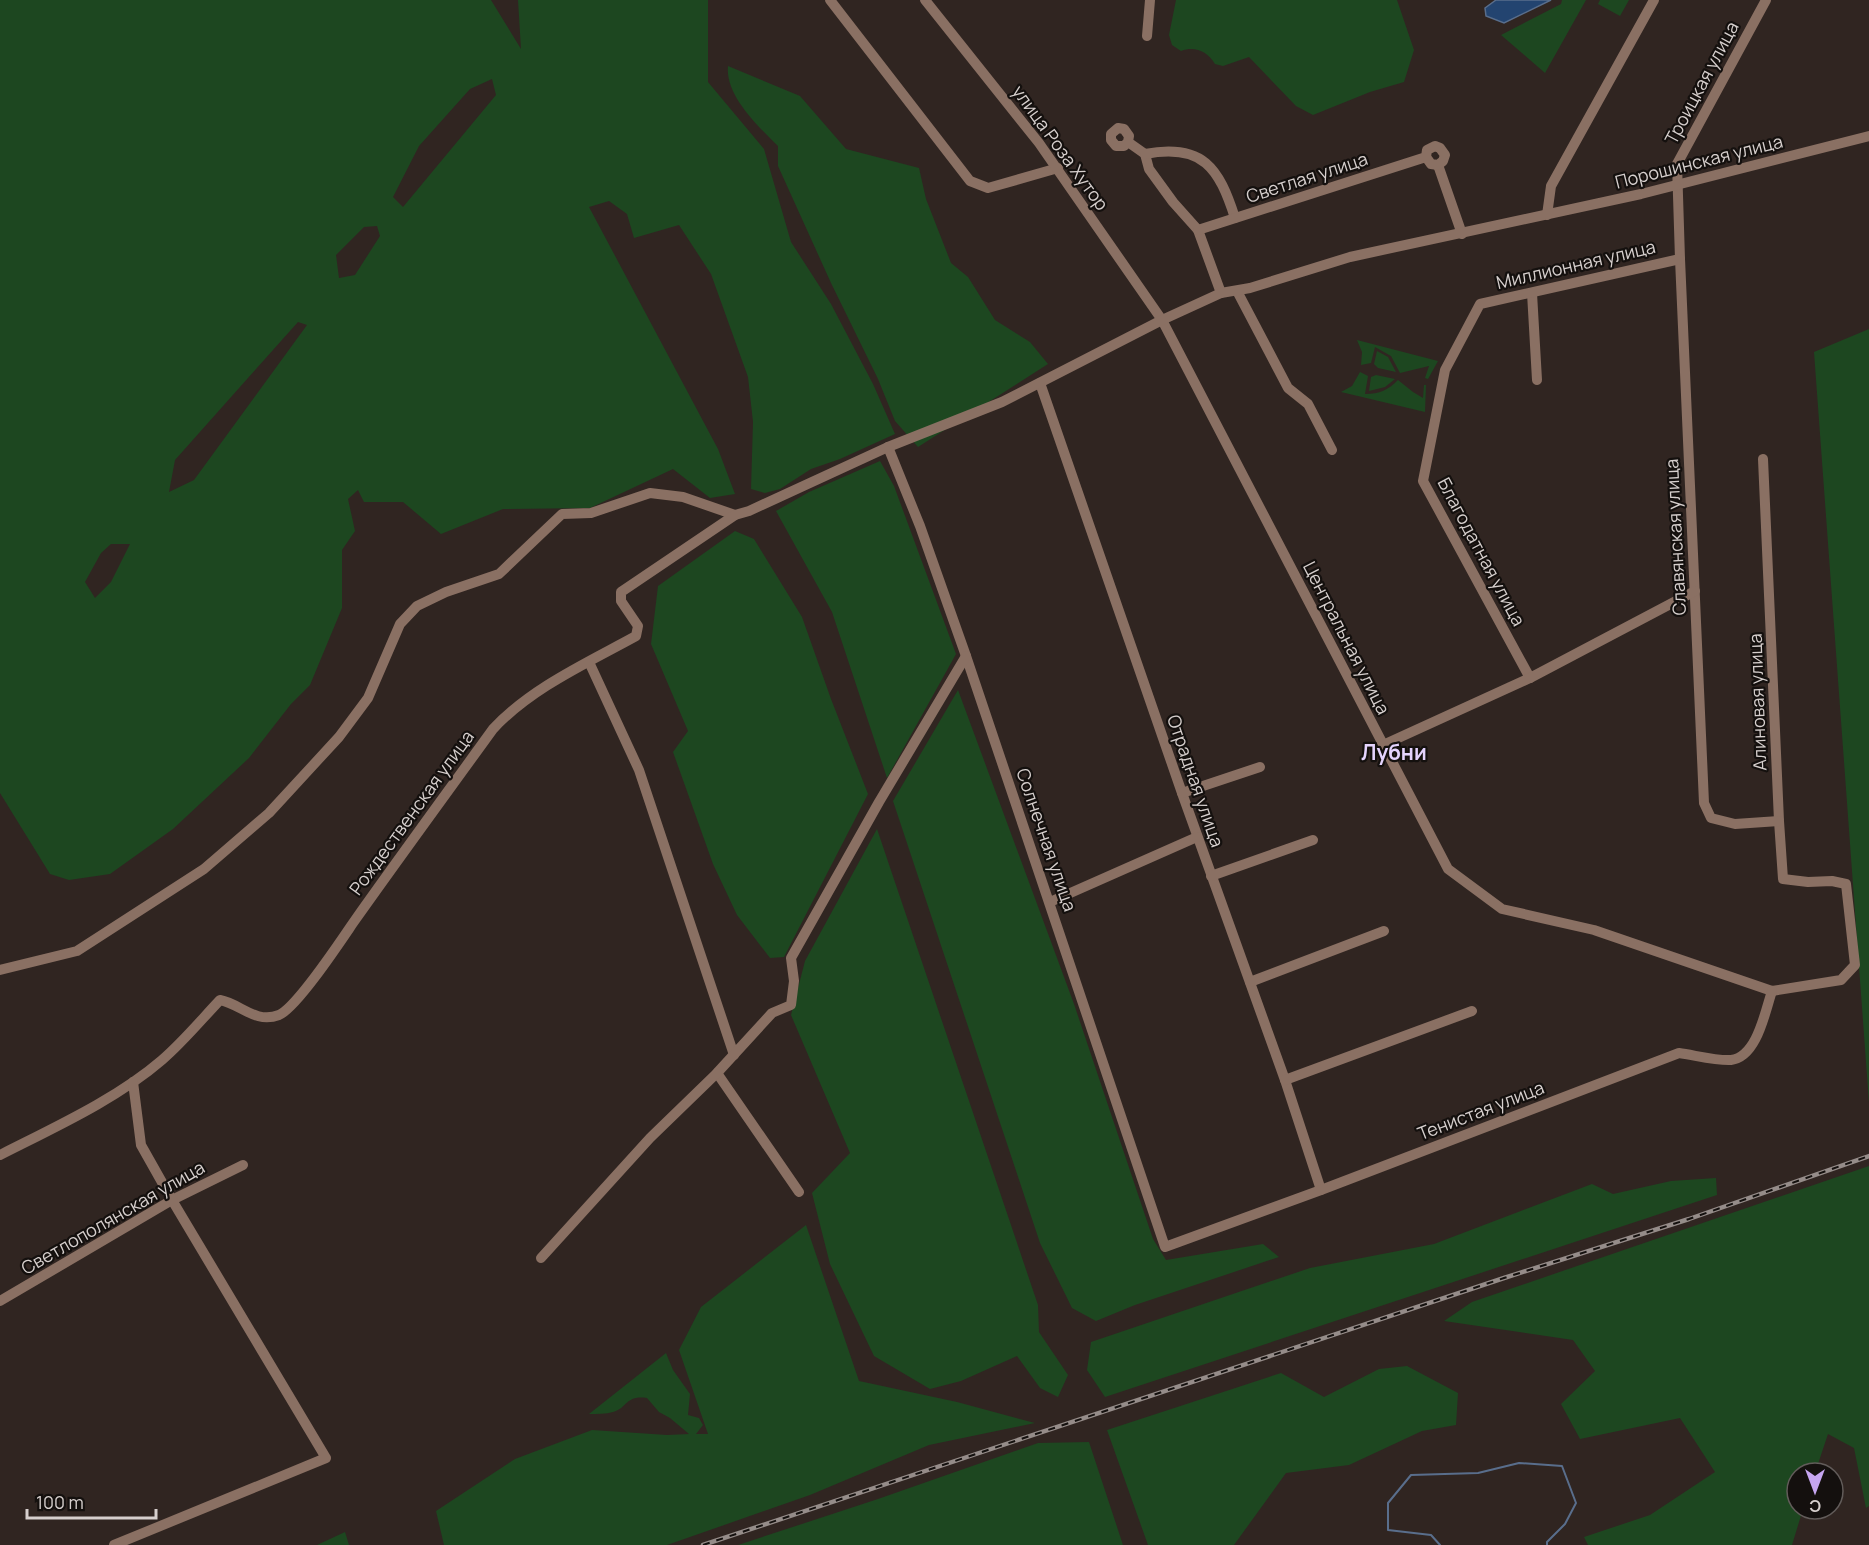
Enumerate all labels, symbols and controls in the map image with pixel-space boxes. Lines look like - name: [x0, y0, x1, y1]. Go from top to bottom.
- street label: Троицкая улица: [1659, 17, 1744, 148]
- street label: улица Роза Хутор: [1007, 80, 1114, 215]
- street label: Порошинская улица: [1612, 129, 1785, 194]
- street label: Светлая улица: [1243, 146, 1371, 208]
- street label: Миллионная улица: [1494, 234, 1658, 294]
- street label: Славянская улица: [1659, 458, 1691, 616]
- street label: Благодатная улица: [1433, 473, 1531, 630]
- street label: Центральная улица: [1298, 557, 1396, 718]
- street label: Алиновая улица: [1743, 633, 1771, 771]
- street label: Отрадная улица: [1162, 711, 1230, 850]
- street label: Рождественская улица: [343, 725, 479, 899]
- district label: Лубни: [1361, 738, 1427, 766]
- street label: Солнечная улица: [1011, 765, 1083, 914]
- street label: Тенистая улица: [1414, 1075, 1547, 1145]
- street label: Светлополянская улица: [16, 1155, 209, 1280]
- north arrow: [1785, 1461, 1845, 1521]
- scale bar: [27, 1482, 156, 1520]
- text: 100 m: [36, 1490, 84, 1514]
- text: С: [1809, 1495, 1821, 1517]

